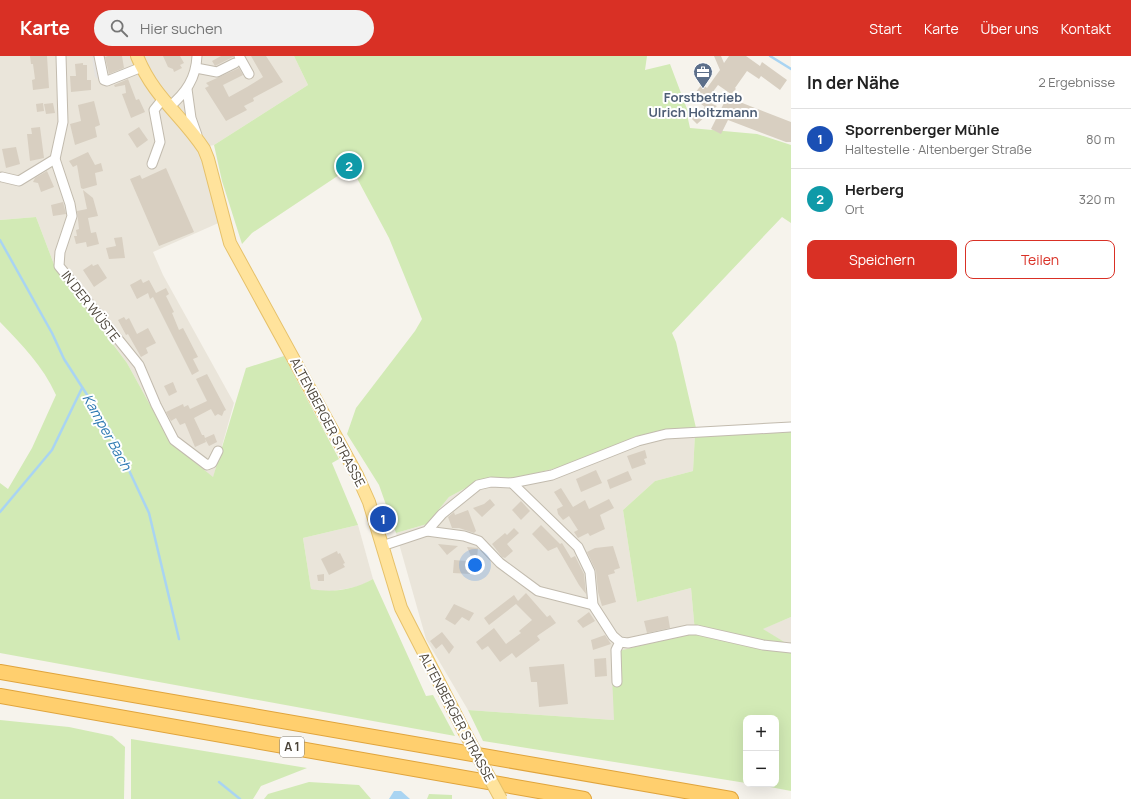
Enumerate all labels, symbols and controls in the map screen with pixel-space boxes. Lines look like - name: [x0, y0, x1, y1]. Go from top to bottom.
- search box: [94, 10, 374, 46]
- text: Karte: [20, 15, 70, 41]
- icon: search: [108, 17, 130, 39]
- text: Hier suchen: [140, 18, 222, 39]
- text: Start: [869, 19, 902, 38]
- text: Karte: [924, 19, 959, 38]
- text: Über uns: [981, 19, 1039, 38]
- text: Kontakt: [1061, 19, 1111, 38]
- office icon: Forstbetrieb Ulrich Holtzmann: [692, 61, 714, 89]
- text: In der Nähe: [807, 71, 900, 94]
- text: 2 Ergebnisse: [1038, 73, 1115, 91]
- place label: Forstbetrieb Ulrich Holtzmann: [648, 88, 758, 121]
- text: Sporrenberger Mühle: [845, 119, 999, 140]
- text: 1: [817, 130, 823, 148]
- text: 80 m: [1086, 130, 1115, 148]
- text: Haltestelle · Altenberger Straße: [845, 140, 1032, 158]
- pin: 2: [336, 151, 362, 181]
- text: Herberg: [845, 179, 904, 200]
- text: 2: [816, 190, 824, 208]
- text: 320 m: [1079, 190, 1115, 208]
- text: Ort: [845, 200, 864, 218]
- button: Speichern: [807, 240, 957, 279]
- button: Teilen: [965, 240, 1115, 279]
- street label: IN DER WÜSTE: [58, 267, 124, 345]
- street label: ALTENBERGER STRASSE: [286, 354, 370, 490]
- water label: Kamper Bach: [79, 390, 137, 474]
- pin: 1: [370, 504, 396, 534]
- your location: [465, 555, 485, 575]
- street label: ALTENBERGER STRASSE: [415, 649, 499, 785]
- map controls: [743, 715, 779, 787]
- button: +: [743, 715, 779, 751]
- road number: A 1: [280, 737, 304, 757]
- button: −: [743, 751, 779, 787]

